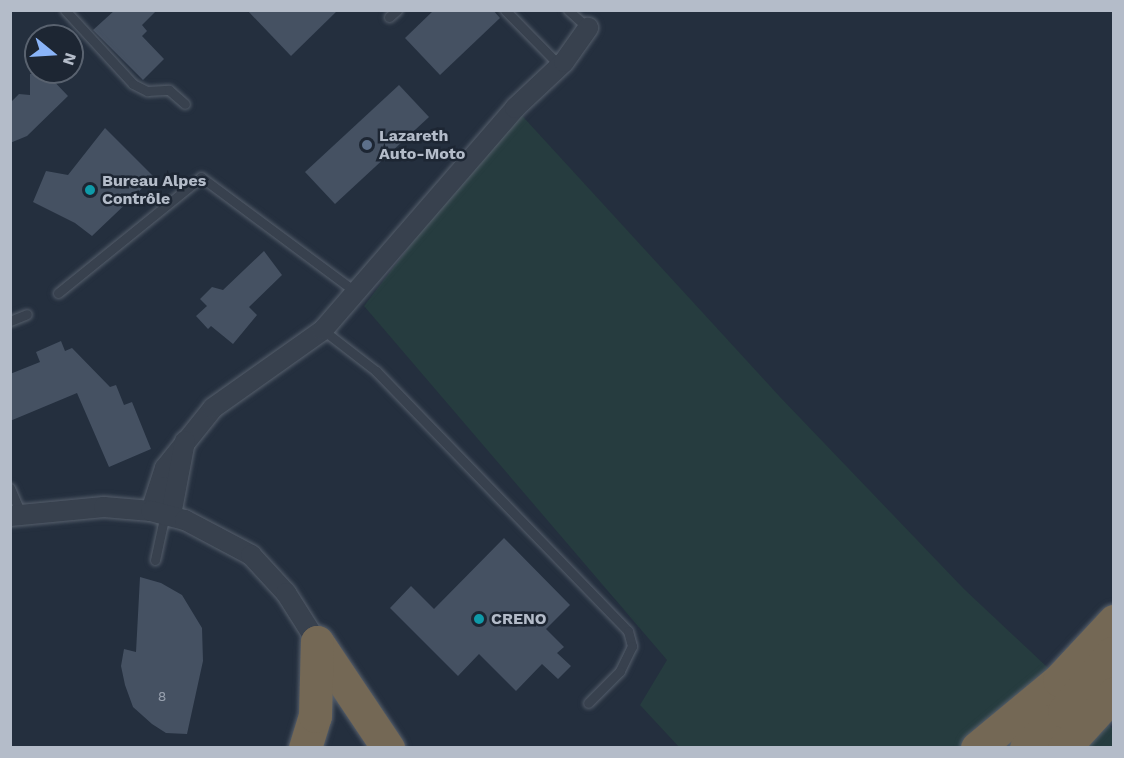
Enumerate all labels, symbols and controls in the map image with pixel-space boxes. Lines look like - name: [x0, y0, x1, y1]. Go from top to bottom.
- north arrow: [24, 24, 84, 84]
- text: N: [59, 51, 81, 68]
- place label: Lazareth Auto-Moto: [379, 126, 465, 164]
- marker: Lazareth Auto-Moto: [360, 138, 374, 152]
- place label: Bureau Alpes Contrôle: [102, 171, 207, 209]
- marker: Bureau Alpes Contrôle: [83, 183, 97, 197]
- place label: CRENO: [491, 609, 547, 629]
- marker: CRENO: [472, 612, 486, 626]
- house number: 8: [158, 688, 166, 704]

